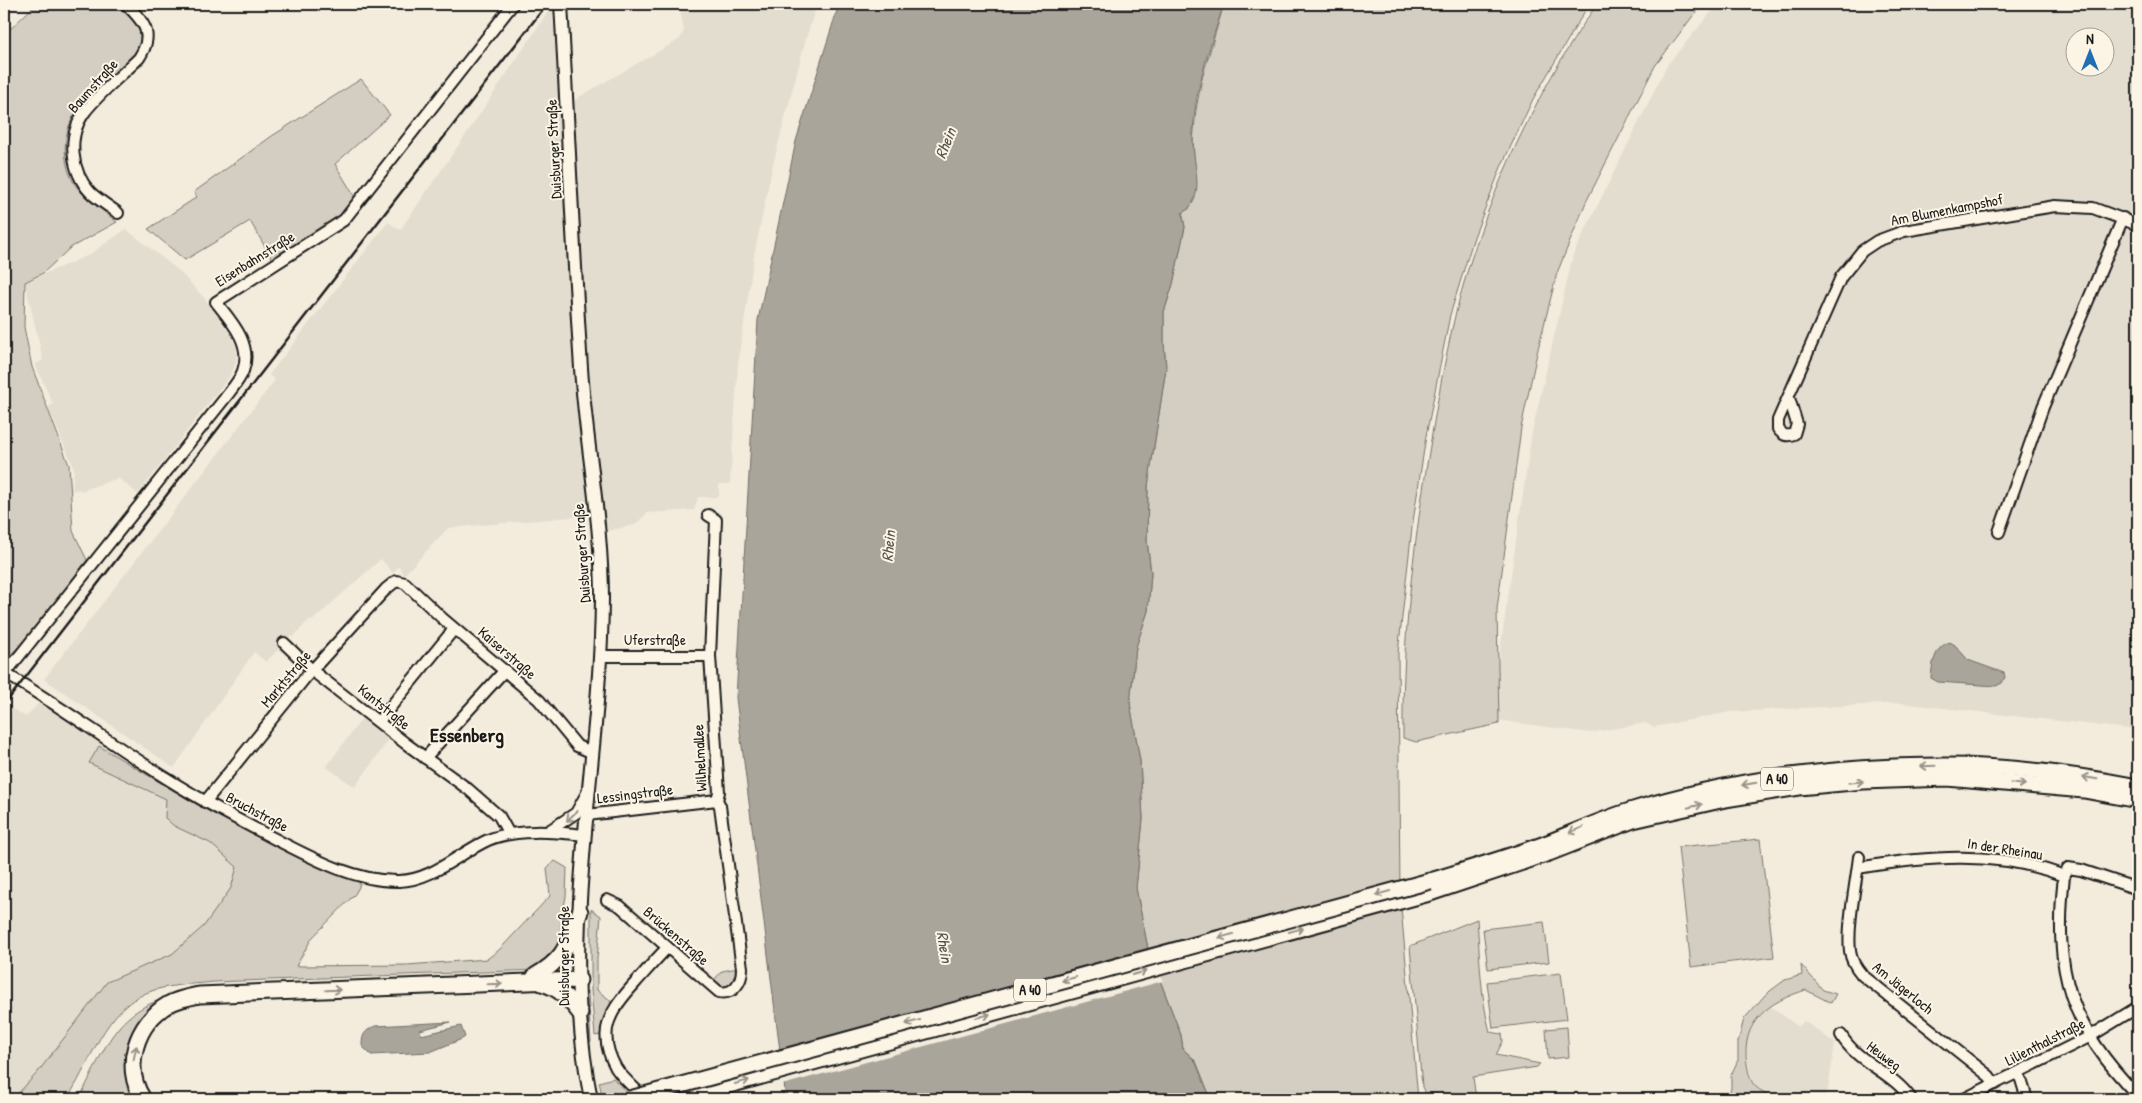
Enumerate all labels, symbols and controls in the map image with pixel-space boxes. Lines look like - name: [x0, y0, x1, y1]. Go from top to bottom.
- north arrow: [2064, 28, 2114, 78]
- text: N: [2086, 29, 2094, 48]
- street label: Baumstraße: [63, 54, 123, 117]
- street label: Duisburger Straße: [540, 99, 567, 199]
- water label: Rhein: [929, 123, 962, 162]
- street label: Am Blumenkampshof: [1889, 188, 2005, 231]
- street label: Eisenbahnstraße: [211, 226, 299, 291]
- street label: Duisburger Straße: [568, 503, 595, 603]
- water label: Rhein: [876, 528, 900, 562]
- street label: Kaiserstraße: [474, 621, 541, 684]
- street label: Uferstraße: [624, 629, 686, 650]
- street label: Marktstraße: [256, 646, 316, 712]
- street label: Kantstraße: [354, 679, 415, 734]
- district label: Essenberg: [430, 721, 504, 749]
- street label: Wilhelmallee: [687, 724, 712, 792]
- one-way arrow: [1921, 762, 1937, 771]
- road number: A 40: [1761, 768, 1793, 791]
- one-way arrow: [2083, 772, 2099, 782]
- one-way arrow: [1847, 777, 1863, 787]
- street label: Lessingstraße: [596, 778, 674, 809]
- one-way arrow: [1742, 779, 1758, 789]
- one-way arrow: [2009, 779, 2025, 789]
- street label: Bruchstraße: [222, 786, 292, 837]
- one-way arrow: [1687, 801, 1703, 810]
- one-way arrow: [566, 810, 578, 822]
- one-way arrow: [1569, 826, 1584, 836]
- street label: In der Rheinau: [1966, 832, 2044, 865]
- one-way arrow: [1375, 889, 1391, 899]
- street label: Brückenstraße: [639, 901, 714, 970]
- street label: Duisburger Straße: [553, 906, 574, 1006]
- one-way arrow: [1288, 924, 1304, 934]
- water label: Rhein: [932, 930, 959, 966]
- one-way arrow: [1218, 932, 1234, 942]
- street label: Am Jägerloch: [1868, 956, 1938, 1019]
- one-way arrow: [1131, 967, 1147, 977]
- one-way arrow: [1062, 975, 1078, 984]
- road number: A 40: [1014, 978, 1046, 1002]
- one-way arrow: [487, 979, 503, 989]
- one-way arrow: [324, 985, 341, 995]
- one-way arrow: [974, 1010, 990, 1020]
- street label: Lilienthalstraße: [2001, 1012, 2088, 1071]
- one-way arrow: [905, 1018, 921, 1027]
- street label: Heuweg: [1863, 1036, 1906, 1076]
- one-way arrow: [131, 1045, 140, 1061]
- one-way arrow: [733, 1076, 749, 1086]

